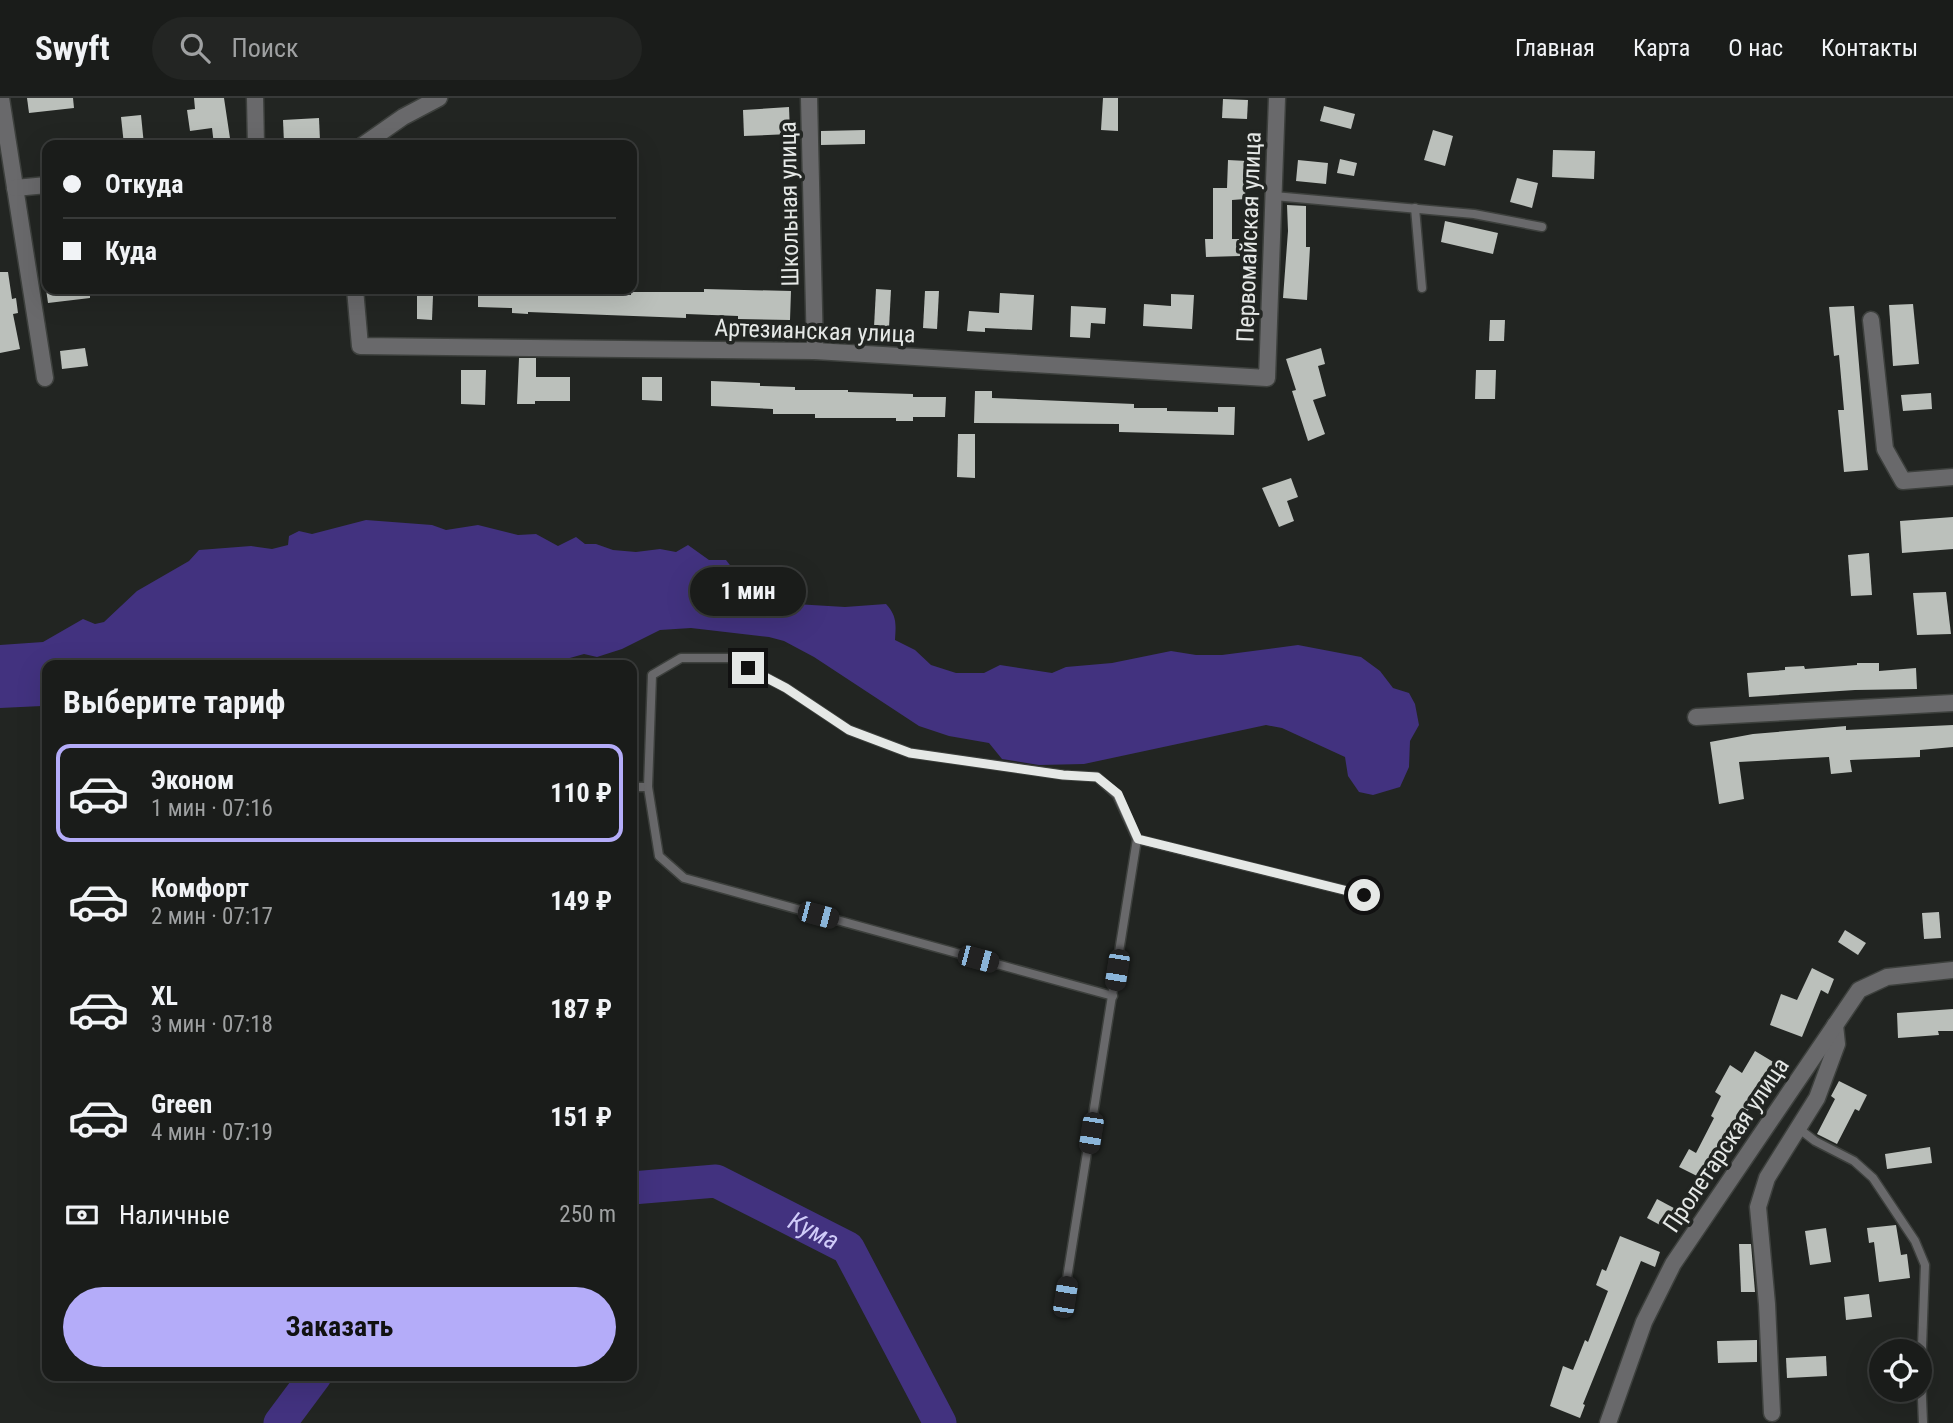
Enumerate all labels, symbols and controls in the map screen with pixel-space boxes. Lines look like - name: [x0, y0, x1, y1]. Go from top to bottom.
- search box: [152, 17, 642, 80]
- text: Swyft: [35, 29, 110, 68]
- icon: search: [176, 29, 214, 67]
- text: Поиск: [232, 33, 298, 63]
- text: Главная: [1515, 34, 1595, 62]
- text: Карта: [1633, 34, 1690, 62]
- text: О нас: [1728, 34, 1783, 62]
- text: Контакты: [1821, 34, 1918, 62]
- street label: Школьная улица: [774, 121, 804, 287]
- street label: Первомайская улица: [1231, 131, 1267, 343]
- text: Откуда: [105, 169, 183, 199]
- text: Куда: [105, 236, 157, 266]
- street label: Артезианская улица: [714, 313, 916, 349]
- callout: 1 мин: [690, 566, 806, 616]
- text: 1 мин: [720, 578, 776, 605]
- route end: [732, 652, 764, 684]
- text: Выберите тариф: [63, 683, 285, 721]
- icon: car: [67, 762, 130, 825]
- text: Эконом: [151, 765, 234, 795]
- text: 110 ₽: [550, 778, 612, 808]
- text: 1 мин · 07:16: [151, 795, 273, 822]
- icon: car: [67, 870, 130, 933]
- text: Комфорт: [151, 873, 249, 903]
- route start: [1348, 879, 1380, 911]
- text: 149 ₽: [550, 886, 612, 916]
- car: [795, 899, 842, 931]
- text: 2 мин · 07:17: [151, 903, 273, 930]
- car: [955, 943, 1002, 975]
- car: [1104, 948, 1131, 992]
- icon: car: [67, 978, 130, 1041]
- text: XL: [151, 981, 178, 1011]
- text: 187 ₽: [550, 994, 612, 1024]
- text: 3 мин · 07:18: [151, 1011, 273, 1038]
- street label: Пролетарская улица: [1657, 1052, 1795, 1238]
- icon: car: [67, 1086, 130, 1149]
- text: Green: [151, 1089, 212, 1119]
- text: 151 ₽: [550, 1102, 612, 1132]
- car: [1078, 1111, 1105, 1155]
- text: 4 мин · 07:19: [151, 1119, 273, 1146]
- icon: cash: [63, 1196, 101, 1234]
- text: Наличные: [119, 1200, 230, 1230]
- text: 250 m: [559, 1201, 616, 1228]
- water label: Кума: [784, 1205, 844, 1256]
- car: [1052, 1275, 1079, 1319]
- button: Заказать: [63, 1287, 616, 1367]
- map controls: [1869, 1339, 1932, 1402]
- button: locate: [1869, 1339, 1932, 1402]

